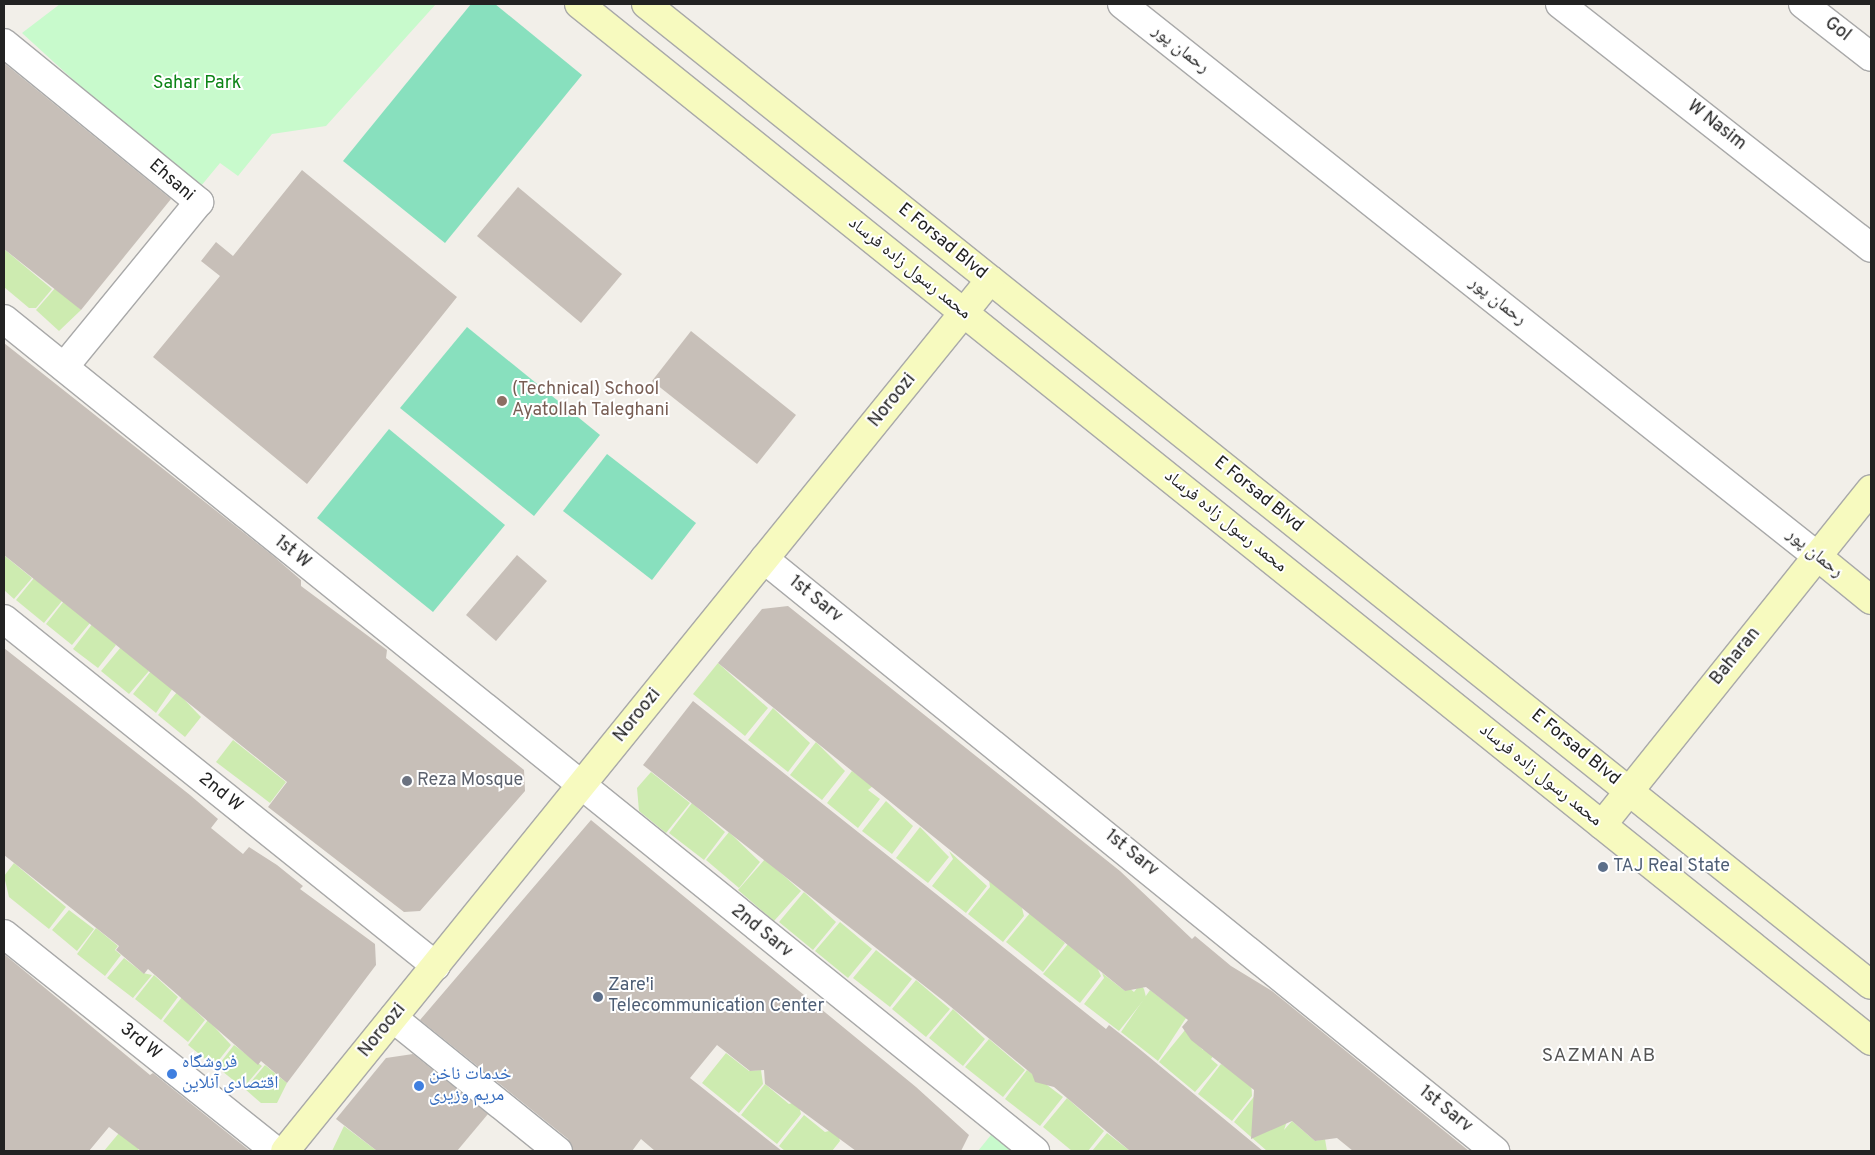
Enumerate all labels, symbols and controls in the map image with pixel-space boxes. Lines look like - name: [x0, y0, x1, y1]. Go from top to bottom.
- street label: Gol: [1820, 13, 1854, 47]
- street label: رحمان پور: [1147, 21, 1213, 79]
- park label: Sahar Park: [153, 73, 241, 95]
- street label: W Nasim: [1682, 96, 1750, 156]
- street label: Ehsani: [144, 155, 198, 207]
- street label: E Forsad Blvd: [893, 199, 991, 285]
- street label: محمد رسول زاده فرساد: [843, 213, 975, 325]
- street label: رحمان پور: [1464, 273, 1530, 331]
- street label: Noroozi: [865, 370, 921, 432]
- place label: (Technical) School Ayatollah Taleghani: [512, 380, 670, 422]
- marker: (Technical) School Ayatollah Taleghani: [496, 395, 508, 407]
- street label: E Forsad Blvd: [1209, 452, 1307, 538]
- street label: محمد رسول زاده فرساد: [1159, 466, 1291, 578]
- street label: رحمان پور: [1781, 525, 1847, 583]
- street label: 1st W: [269, 532, 315, 574]
- street label: 1st Sarv: [784, 572, 846, 628]
- street label: Baharan: [1706, 624, 1766, 690]
- street label: Noroozi: [610, 685, 666, 747]
- street label: E Forsad Blvd: [1526, 705, 1624, 791]
- street label: محمد رسول زاده فرساد: [1474, 720, 1606, 832]
- street label: 2nd W: [193, 769, 247, 817]
- place label: Reza Mosque: [417, 770, 523, 792]
- marker: Reza Mosque: [401, 775, 413, 787]
- street label: 1st Sarv: [1100, 826, 1162, 882]
- place label: TAJ Real State: [1613, 856, 1730, 878]
- marker: TAJ Real State: [1597, 861, 1609, 873]
- street label: 2nd Sarv: [726, 901, 796, 963]
- place label: Zare'i Telecommunication Center: [608, 976, 824, 1019]
- marker: Zare'i Telecommunication Center: [592, 991, 604, 1003]
- street label: Noroozi: [355, 1000, 411, 1062]
- street label: 3rd W: [115, 1019, 165, 1065]
- district label: SAZMAN AB: [1540, 1046, 1658, 1068]
- place label: فروشگاه اقتصادی آنلاین: [182, 1053, 279, 1096]
- place label: خدمات ناخن مریم وزیری: [429, 1065, 511, 1108]
- marker: فروشگاه اقتصادی آنلاین: [166, 1068, 178, 1080]
- marker: خدمات ناخن مریم وزیری: [413, 1080, 425, 1092]
- street label: 1st Sarv: [1414, 1082, 1476, 1138]

